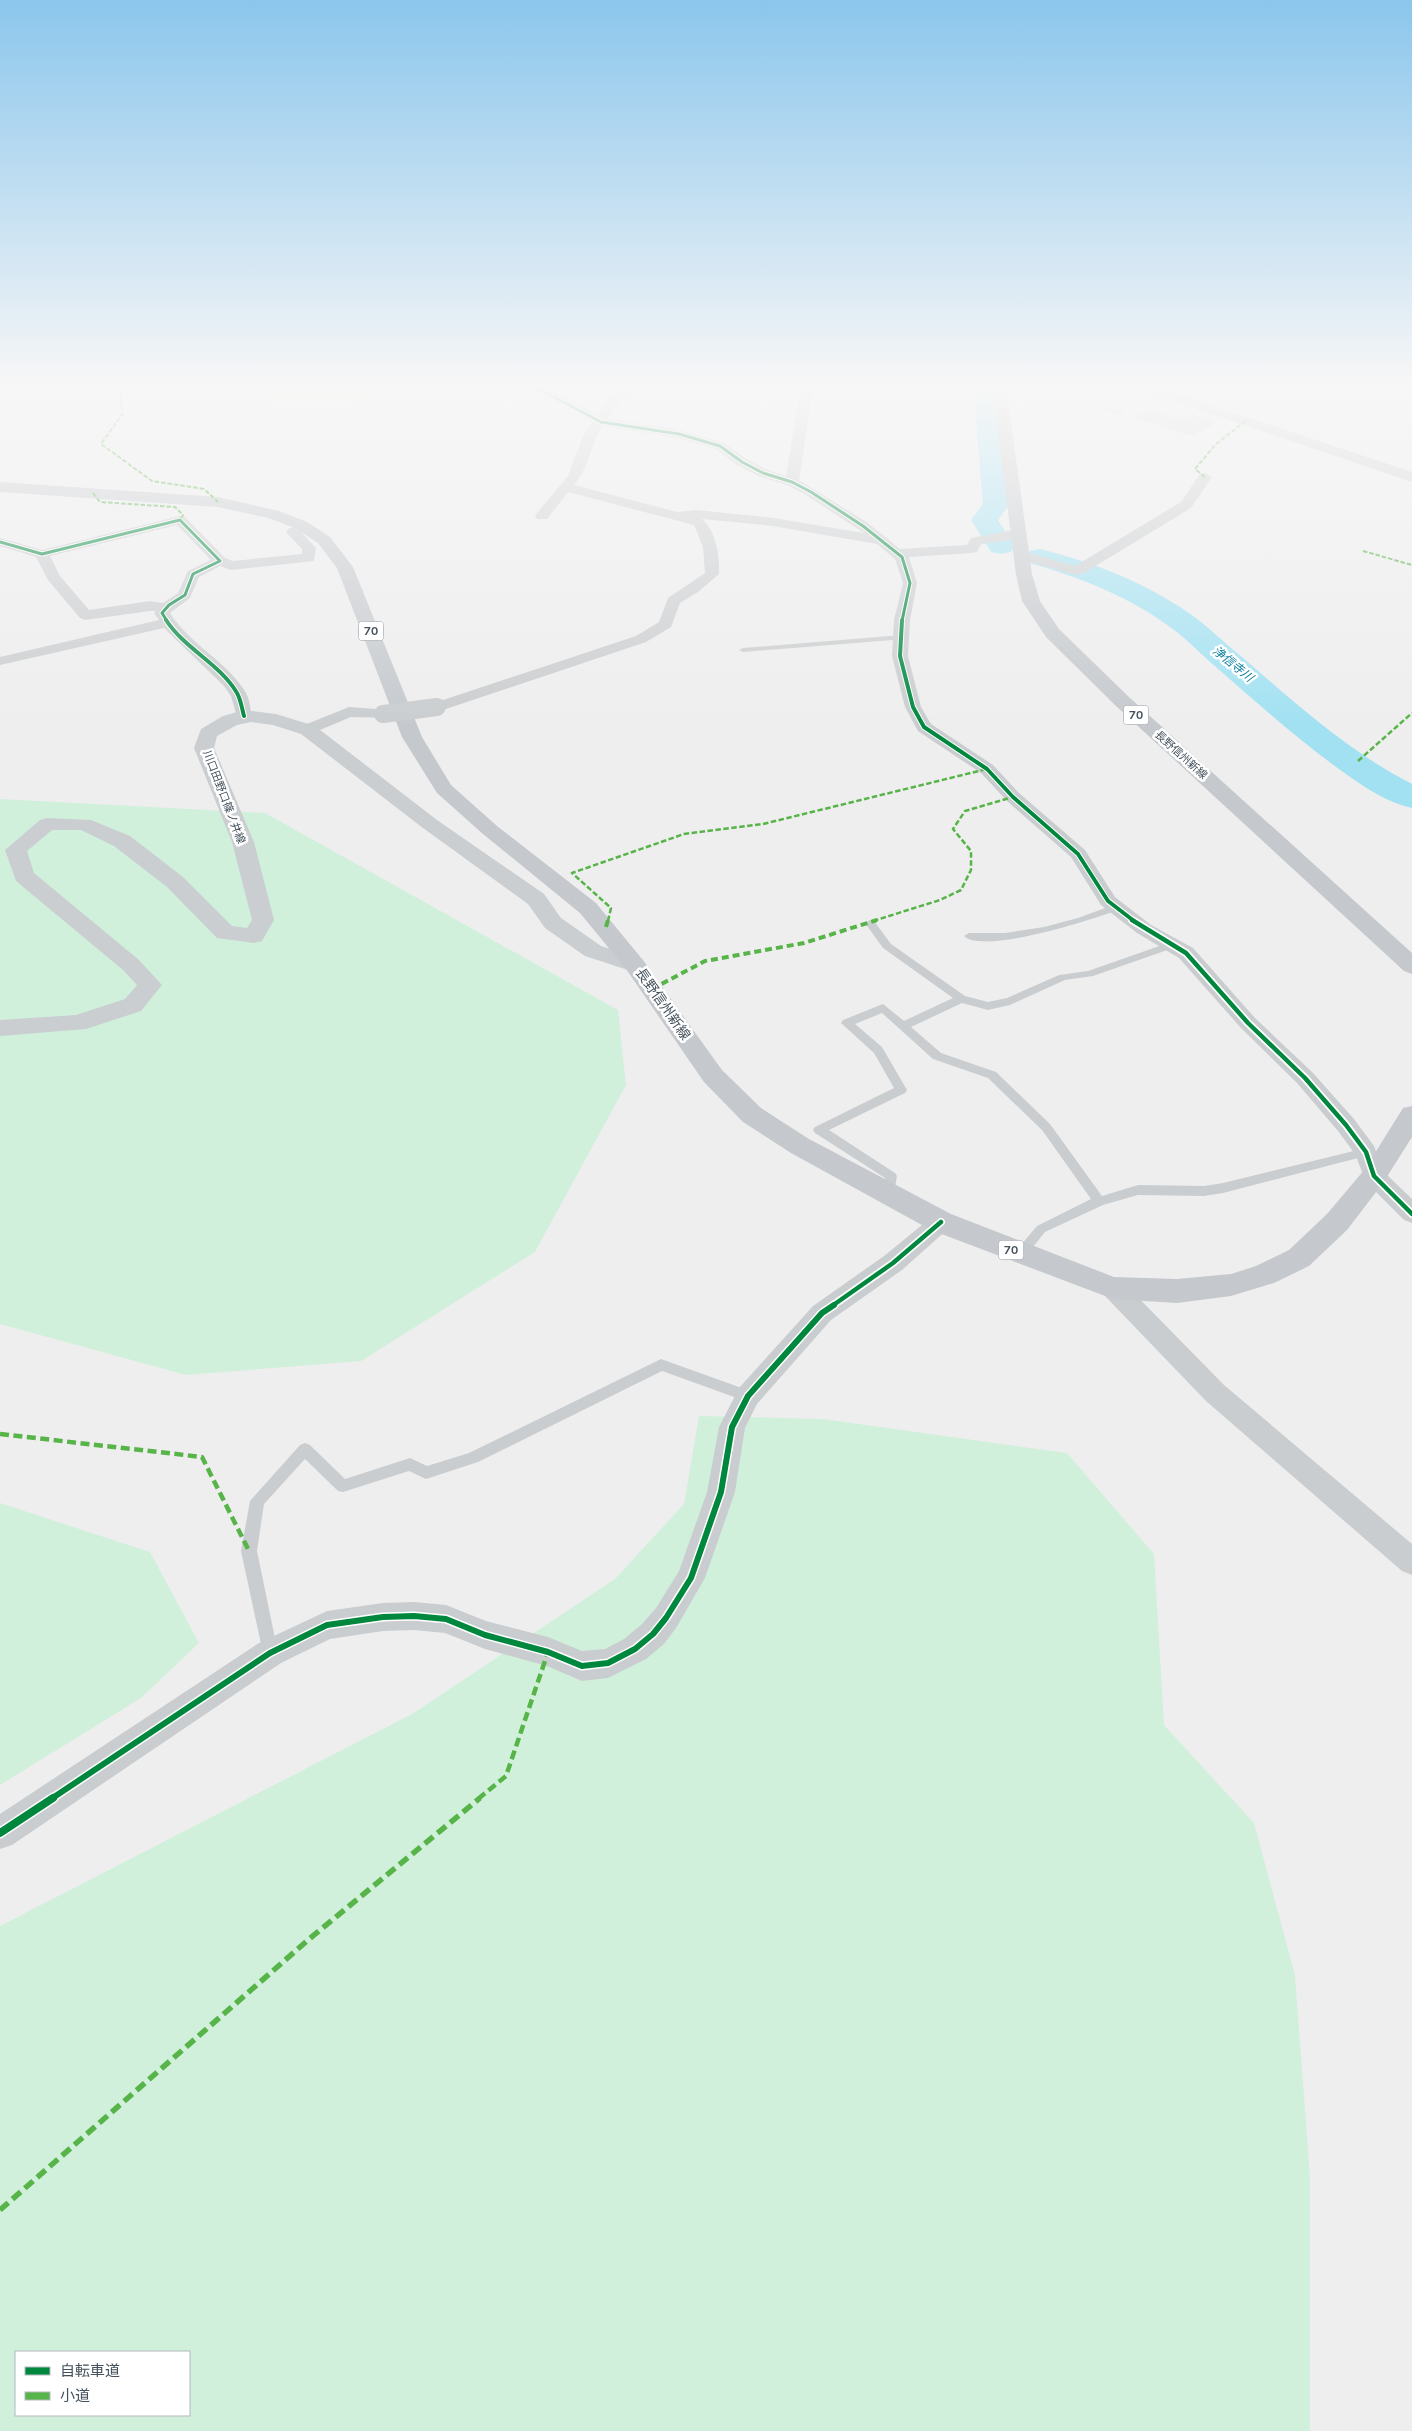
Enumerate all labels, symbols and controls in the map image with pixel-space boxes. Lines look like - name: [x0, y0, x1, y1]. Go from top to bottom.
- road number: 70: [358, 622, 384, 640]
- water label: 浄信寺川: [1209, 643, 1258, 687]
- road number: 70: [1124, 706, 1148, 724]
- street label: 長野信州新線: [1151, 727, 1211, 783]
- street label: 川口田野口篠ノ井線: [199, 748, 249, 846]
- street label: 長野信州新線: [631, 964, 695, 1044]
- road number: 70: [998, 1240, 1024, 1260]
- legend: [15, 2351, 190, 2416]
- text: 自転車道: [60, 2361, 120, 2381]
- text: 小道: [60, 2386, 90, 2406]

